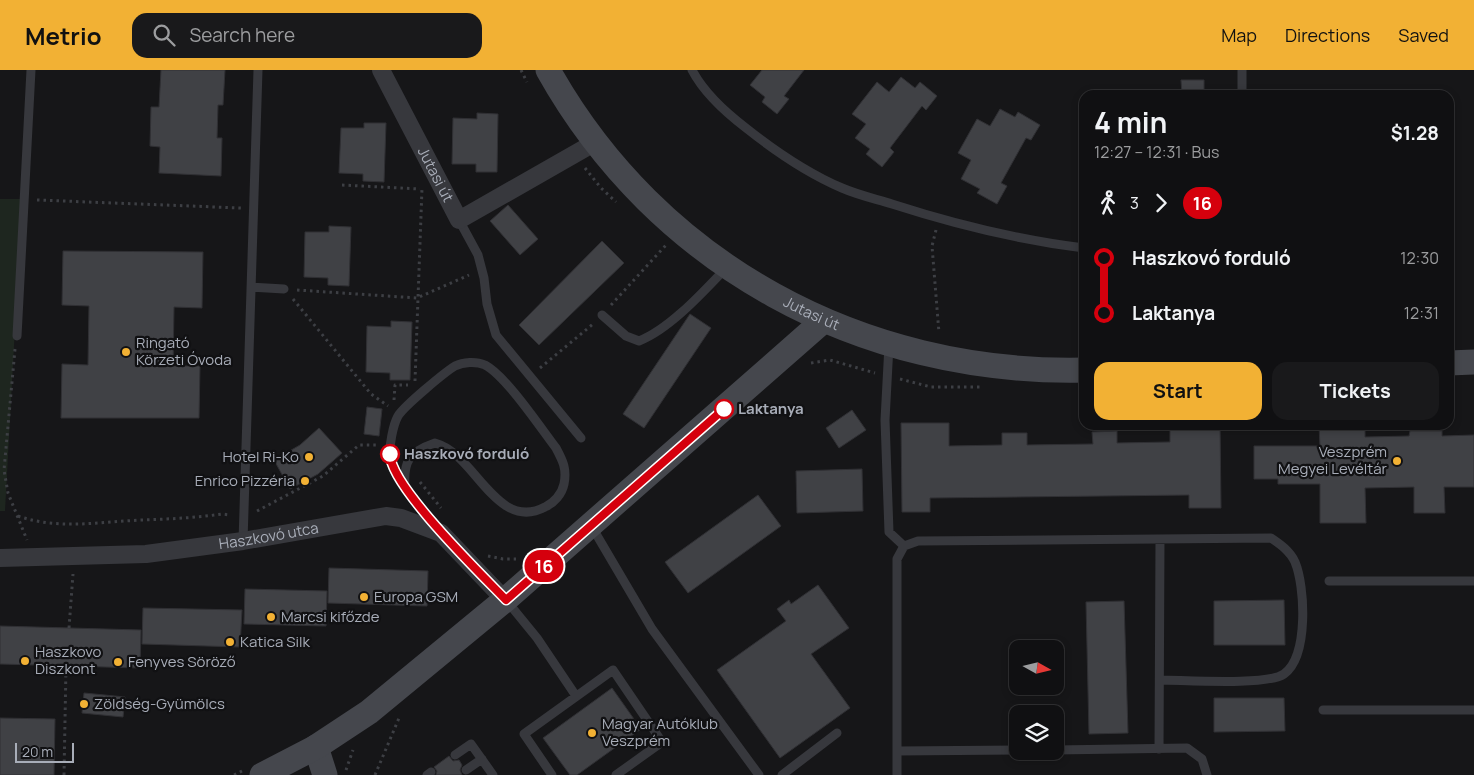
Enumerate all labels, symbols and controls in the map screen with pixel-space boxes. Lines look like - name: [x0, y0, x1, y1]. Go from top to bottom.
- search box: [132, 13, 482, 58]
- text: Metrio: [25, 19, 102, 52]
- icon: search: [150, 21, 178, 49]
- text: Search here: [190, 22, 295, 48]
- text: Map: [1221, 23, 1257, 47]
- text: Directions: [1285, 23, 1370, 47]
- text: Saved: [1398, 23, 1449, 47]
- text: 4 min: [1094, 103, 1167, 141]
- text: $1.28: [1391, 120, 1439, 146]
- text: 12:27 – 12:31 · Bus: [1094, 141, 1219, 163]
- street label: Jutasi út: [413, 143, 459, 206]
- icon: walk: [1094, 189, 1122, 217]
- icon: forward: [1147, 189, 1175, 217]
- text: 16: [1193, 191, 1212, 215]
- text: 3: [1130, 192, 1139, 214]
- text: Haszkovó forduló: [1132, 245, 1291, 271]
- text: 12:30: [1400, 247, 1439, 269]
- street label: Jutasi út: [780, 291, 843, 335]
- text: Laktanya: [1132, 300, 1215, 326]
- text: 12:31: [1404, 302, 1439, 324]
- place label: Ringató Körzeti Óvoda: [136, 332, 231, 370]
- marker: Ringató Körzeti Óvoda: [120, 346, 132, 358]
- button: Start: [1094, 362, 1262, 420]
- button: Tickets: [1272, 362, 1439, 420]
- place label: Laktanya: [738, 398, 804, 419]
- marker: Laktanya: [714, 399, 734, 419]
- place label: Veszprém Megyei Levéltár: [1278, 441, 1388, 479]
- place label: Haszkovó forduló: [404, 443, 529, 464]
- marker: Haszkovó forduló: [380, 444, 400, 464]
- place label: Hotel Ri-Ko: [222, 446, 299, 467]
- marker: Hotel Ri-Ko: [303, 451, 315, 463]
- marker: Veszprém Megyei Levéltár: [1391, 455, 1403, 467]
- place label: Enrico Pizzéria: [195, 470, 295, 491]
- marker: Enrico Pizzéria: [299, 475, 311, 487]
- street label: Haszkovó utca: [217, 517, 320, 554]
- line badge: 16: [522, 550, 566, 582]
- text: 16: [534, 554, 554, 578]
- place label: Europa GSM: [374, 586, 458, 607]
- marker: Europa GSM: [358, 591, 370, 603]
- place label: Marcsi kifőzde: [281, 606, 380, 627]
- marker: Marcsi kifőzde: [265, 611, 277, 623]
- place label: Katica Silk: [240, 631, 311, 652]
- marker: Katica Silk: [224, 636, 236, 648]
- north arrow: [1009, 640, 1064, 695]
- map controls: [1009, 640, 1064, 760]
- place label: Haszkovo Diszkont: [35, 641, 102, 679]
- place label: Fenyves Söröző: [128, 651, 236, 672]
- marker: Haszkovo Diszkont: [19, 655, 31, 667]
- marker: Fenyves Söröző: [112, 656, 124, 668]
- place label: Zöldség-Gyümölcs: [94, 693, 225, 714]
- marker: Zöldség-Gyümölcs: [78, 698, 90, 710]
- button: layers: [1009, 705, 1064, 760]
- place label: Magyar Autóklub Veszprém: [602, 713, 718, 751]
- marker: Magyar Autóklub Veszprém: [586, 727, 598, 739]
- scale bar: [15, 740, 74, 763]
- text: 20 m: [22, 742, 53, 761]

